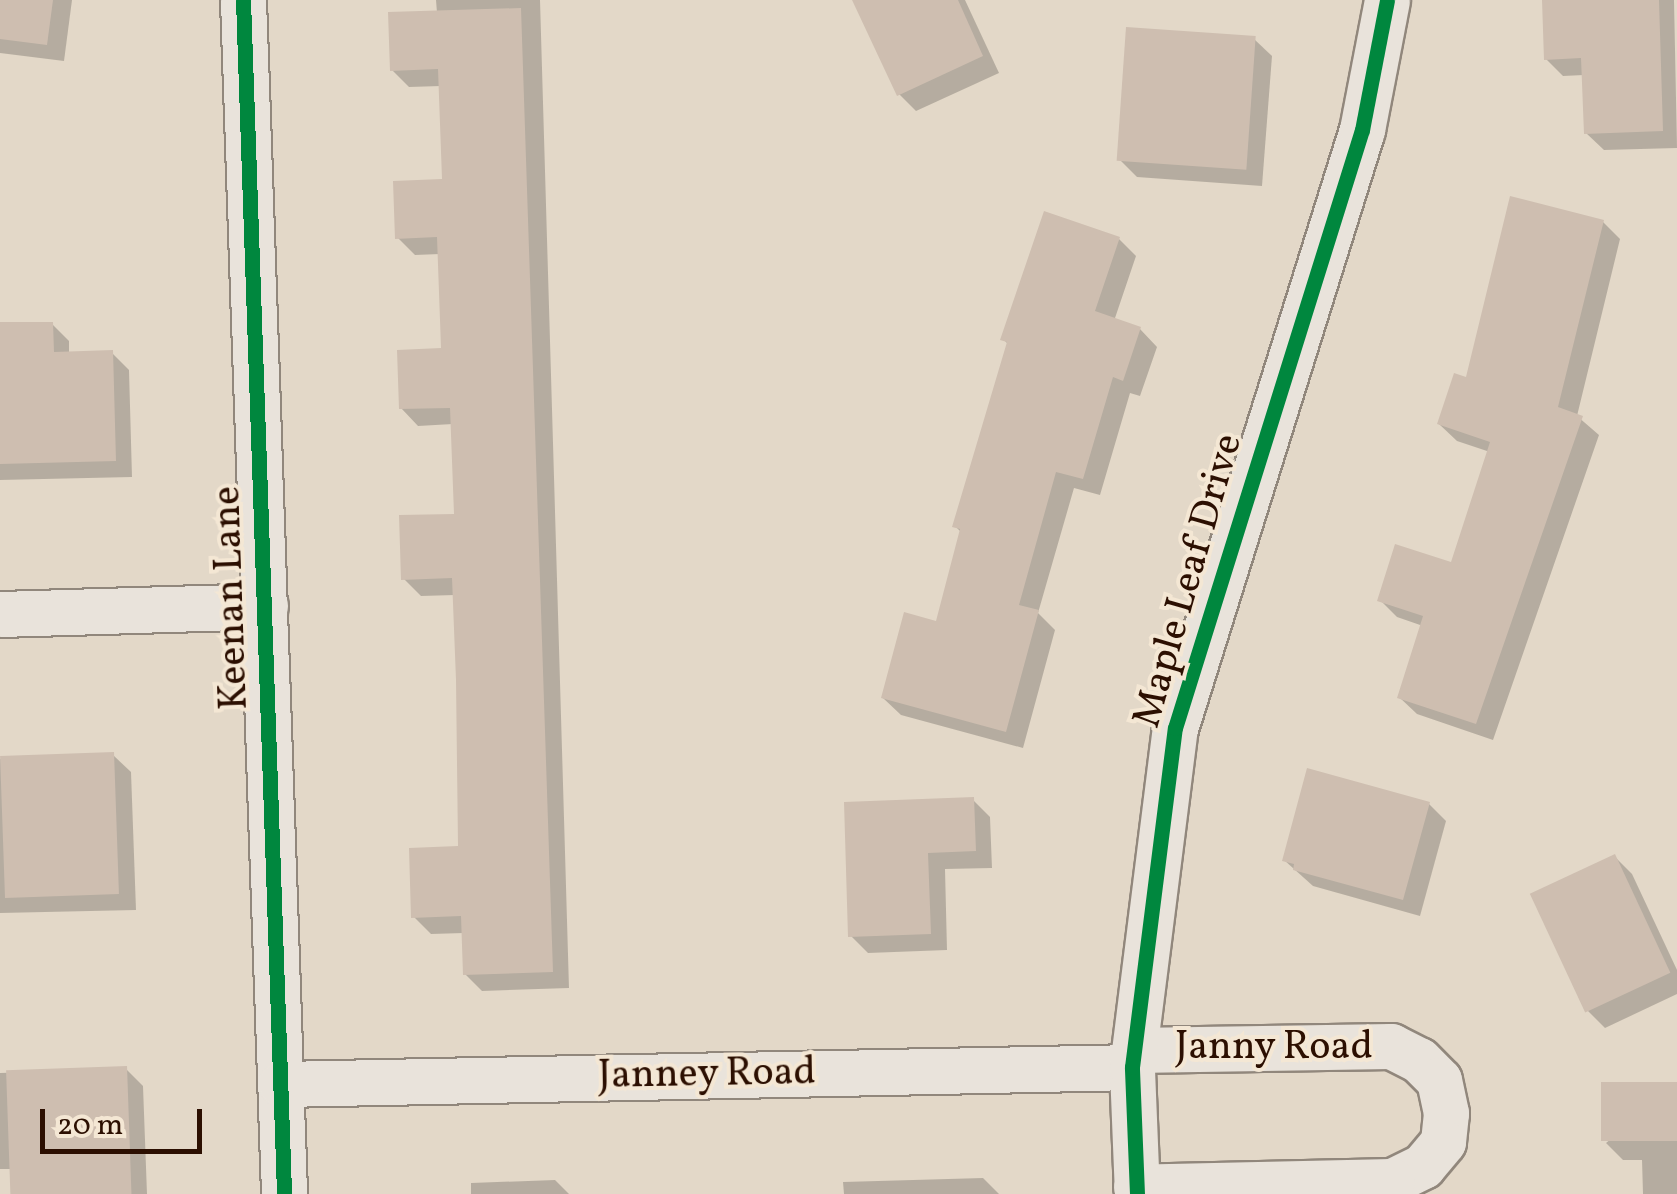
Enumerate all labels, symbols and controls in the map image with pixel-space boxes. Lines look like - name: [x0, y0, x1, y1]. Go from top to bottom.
- street label: Maple Leaf Drive: [1125, 431, 1253, 731]
- street label: Keenan Lane: [204, 485, 260, 711]
- street label: Janny Road: [1174, 1024, 1374, 1072]
- street label: Janney Road: [597, 1049, 817, 1101]
- scale bar: [45, 1089, 208, 1151]
- text: 20 m: [57, 1105, 123, 1147]

